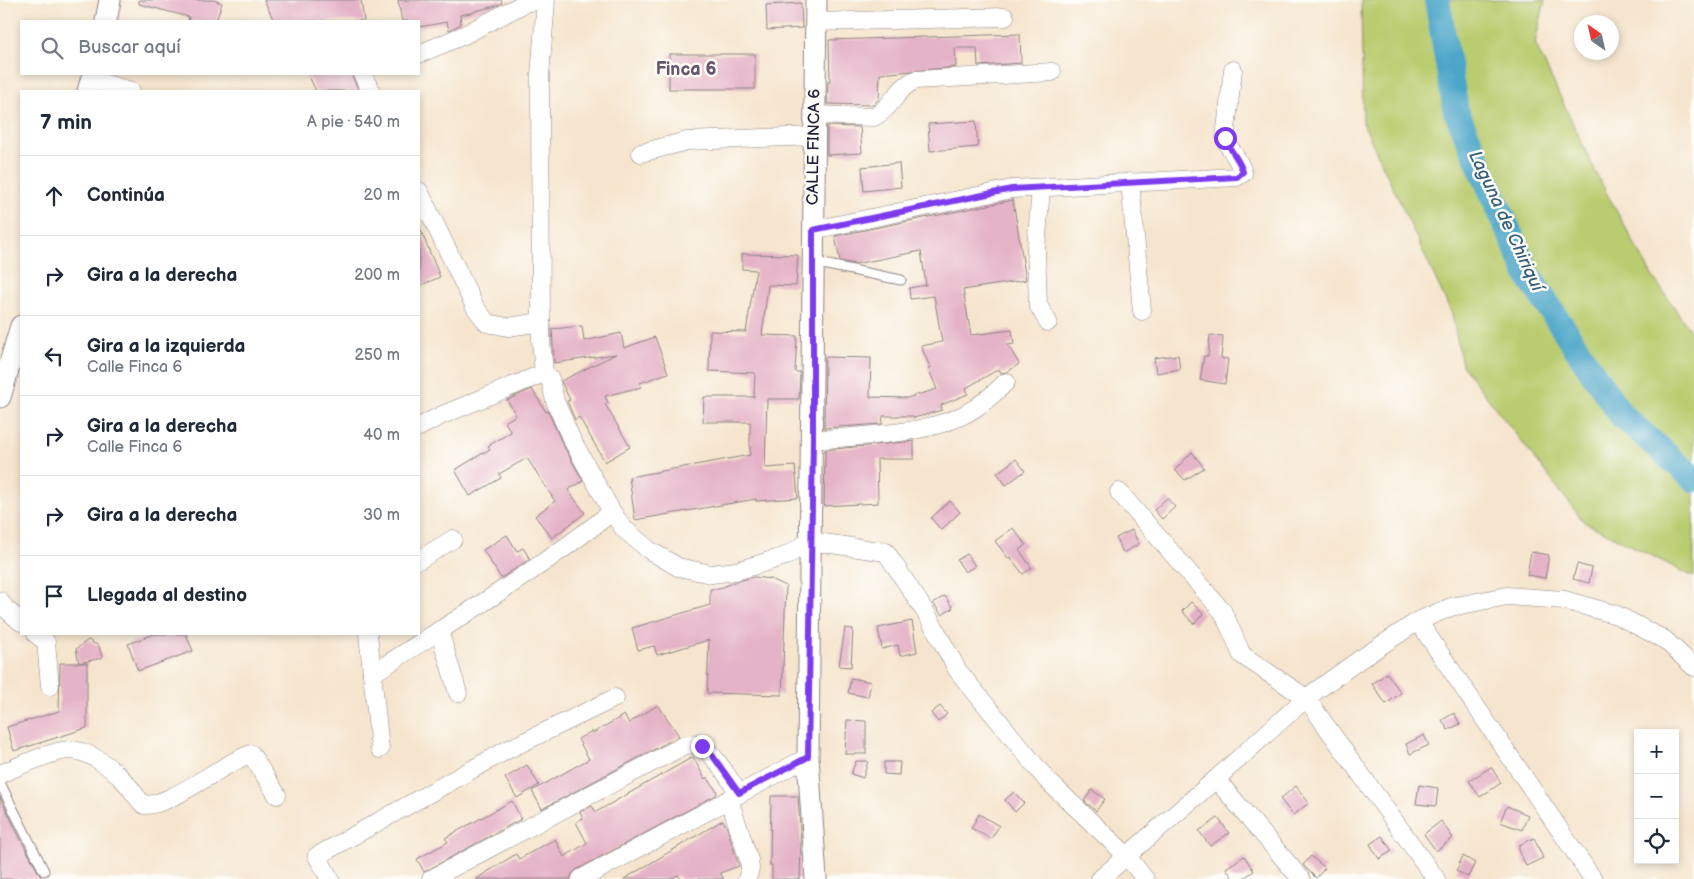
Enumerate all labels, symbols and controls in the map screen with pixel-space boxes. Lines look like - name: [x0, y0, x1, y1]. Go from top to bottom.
- north arrow: [1574, 15, 1619, 60]
- search box: [20, 20, 420, 75]
- icon: search: [38, 34, 66, 62]
- text: Buscar aquí: [78, 36, 181, 59]
- district label: Finca 6: [656, 59, 716, 80]
- street label: CALLE FINCA 6: [803, 89, 825, 205]
- text: 7 min: [40, 110, 92, 135]
- text: A pie · 540 m: [307, 113, 400, 132]
- route start: [1214, 127, 1237, 150]
- water label: Laguna de Chiriquí: [1464, 147, 1549, 297]
- icon: ahead: [40, 182, 68, 210]
- text: Continúa: [87, 184, 165, 207]
- text: 20 m: [364, 186, 400, 205]
- icon: right: [40, 262, 68, 290]
- text: Gira a la derecha: [87, 264, 237, 287]
- text: 200 m: [354, 266, 400, 285]
- text: Gira a la izquierda: [87, 335, 245, 358]
- icon: left: [40, 342, 68, 370]
- text: 250 m: [354, 346, 400, 365]
- text: Calle Finca 6: [87, 358, 182, 377]
- text: Gira a la derecha: [87, 415, 237, 438]
- icon: right: [40, 422, 68, 450]
- text: 40 m: [363, 426, 400, 445]
- text: Calle Finca 6: [87, 438, 182, 457]
- icon: right: [40, 502, 68, 530]
- text: Gira a la derecha: [87, 504, 237, 527]
- text: 30 m: [363, 506, 400, 525]
- icon: arrive: [40, 582, 68, 610]
- text: Llegada al destino: [87, 584, 247, 607]
- map controls: [1634, 729, 1679, 864]
- button: +: [1634, 729, 1679, 774]
- route end: [691, 735, 714, 758]
- button: −: [1634, 774, 1679, 819]
- button: locate: [1634, 819, 1679, 864]

